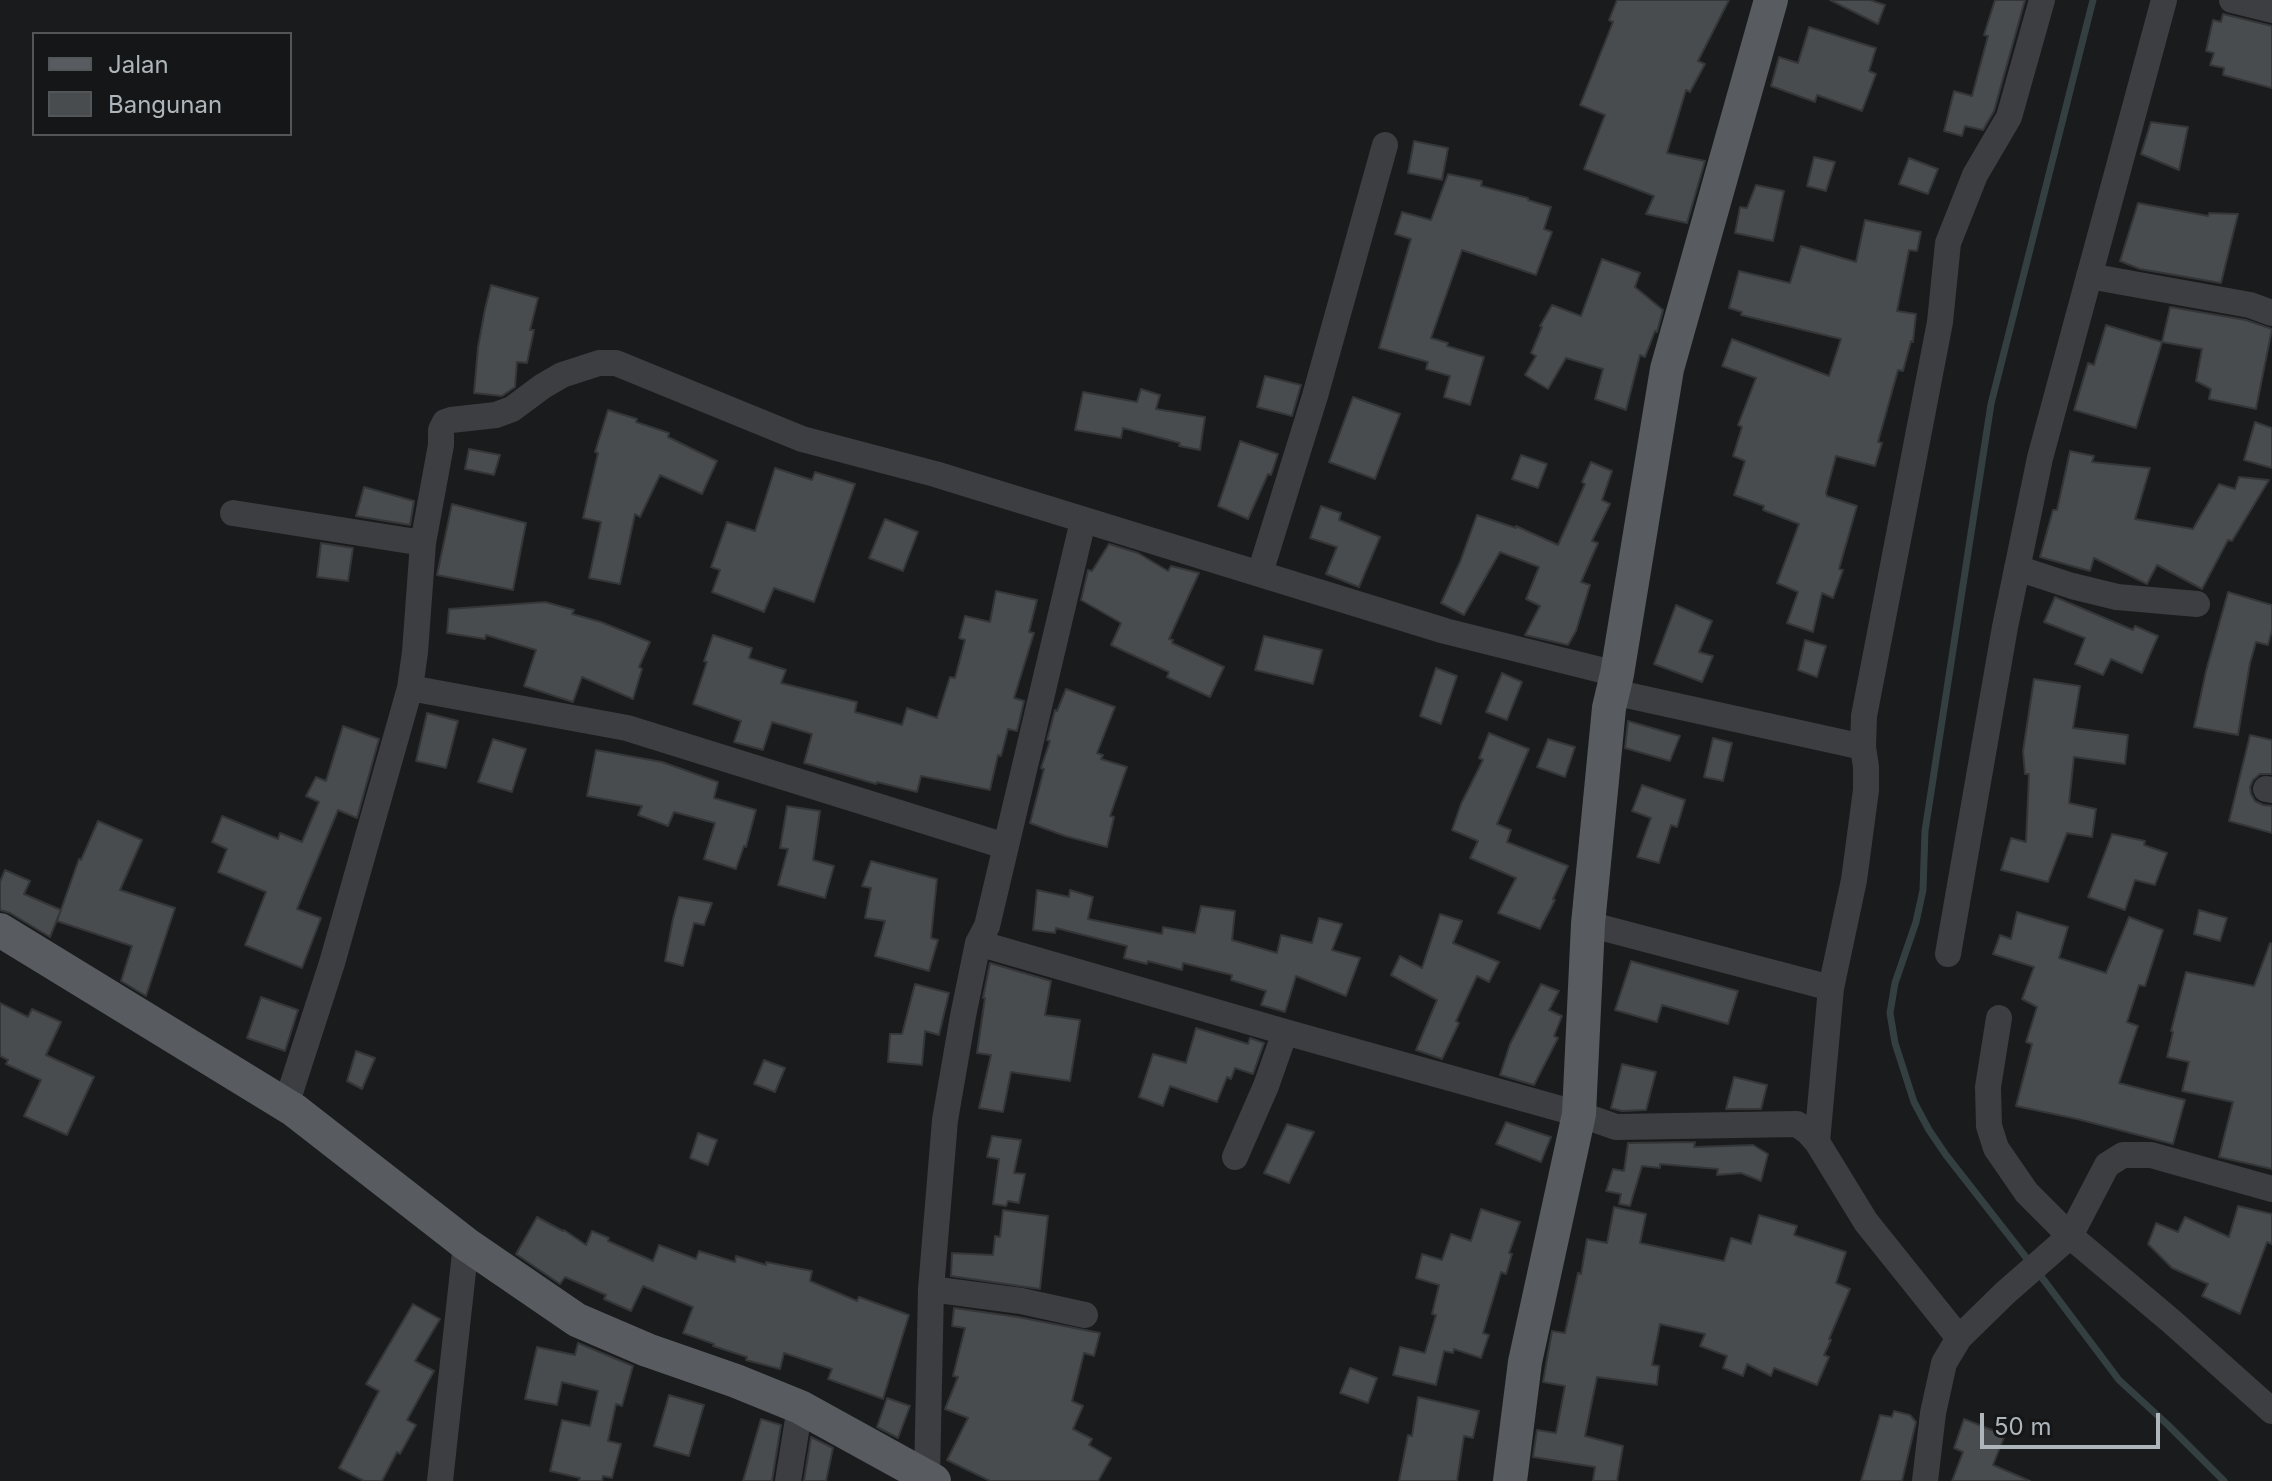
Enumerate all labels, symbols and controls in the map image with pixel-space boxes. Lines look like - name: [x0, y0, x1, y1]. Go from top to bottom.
- legend: [32, 32, 292, 136]
- text: Jalan: [108, 50, 169, 79]
- text: Bangunan: [108, 90, 222, 119]
- scale bar: [1984, 1397, 2164, 1447]
- text: 50 m: [1994, 1412, 2052, 1441]

